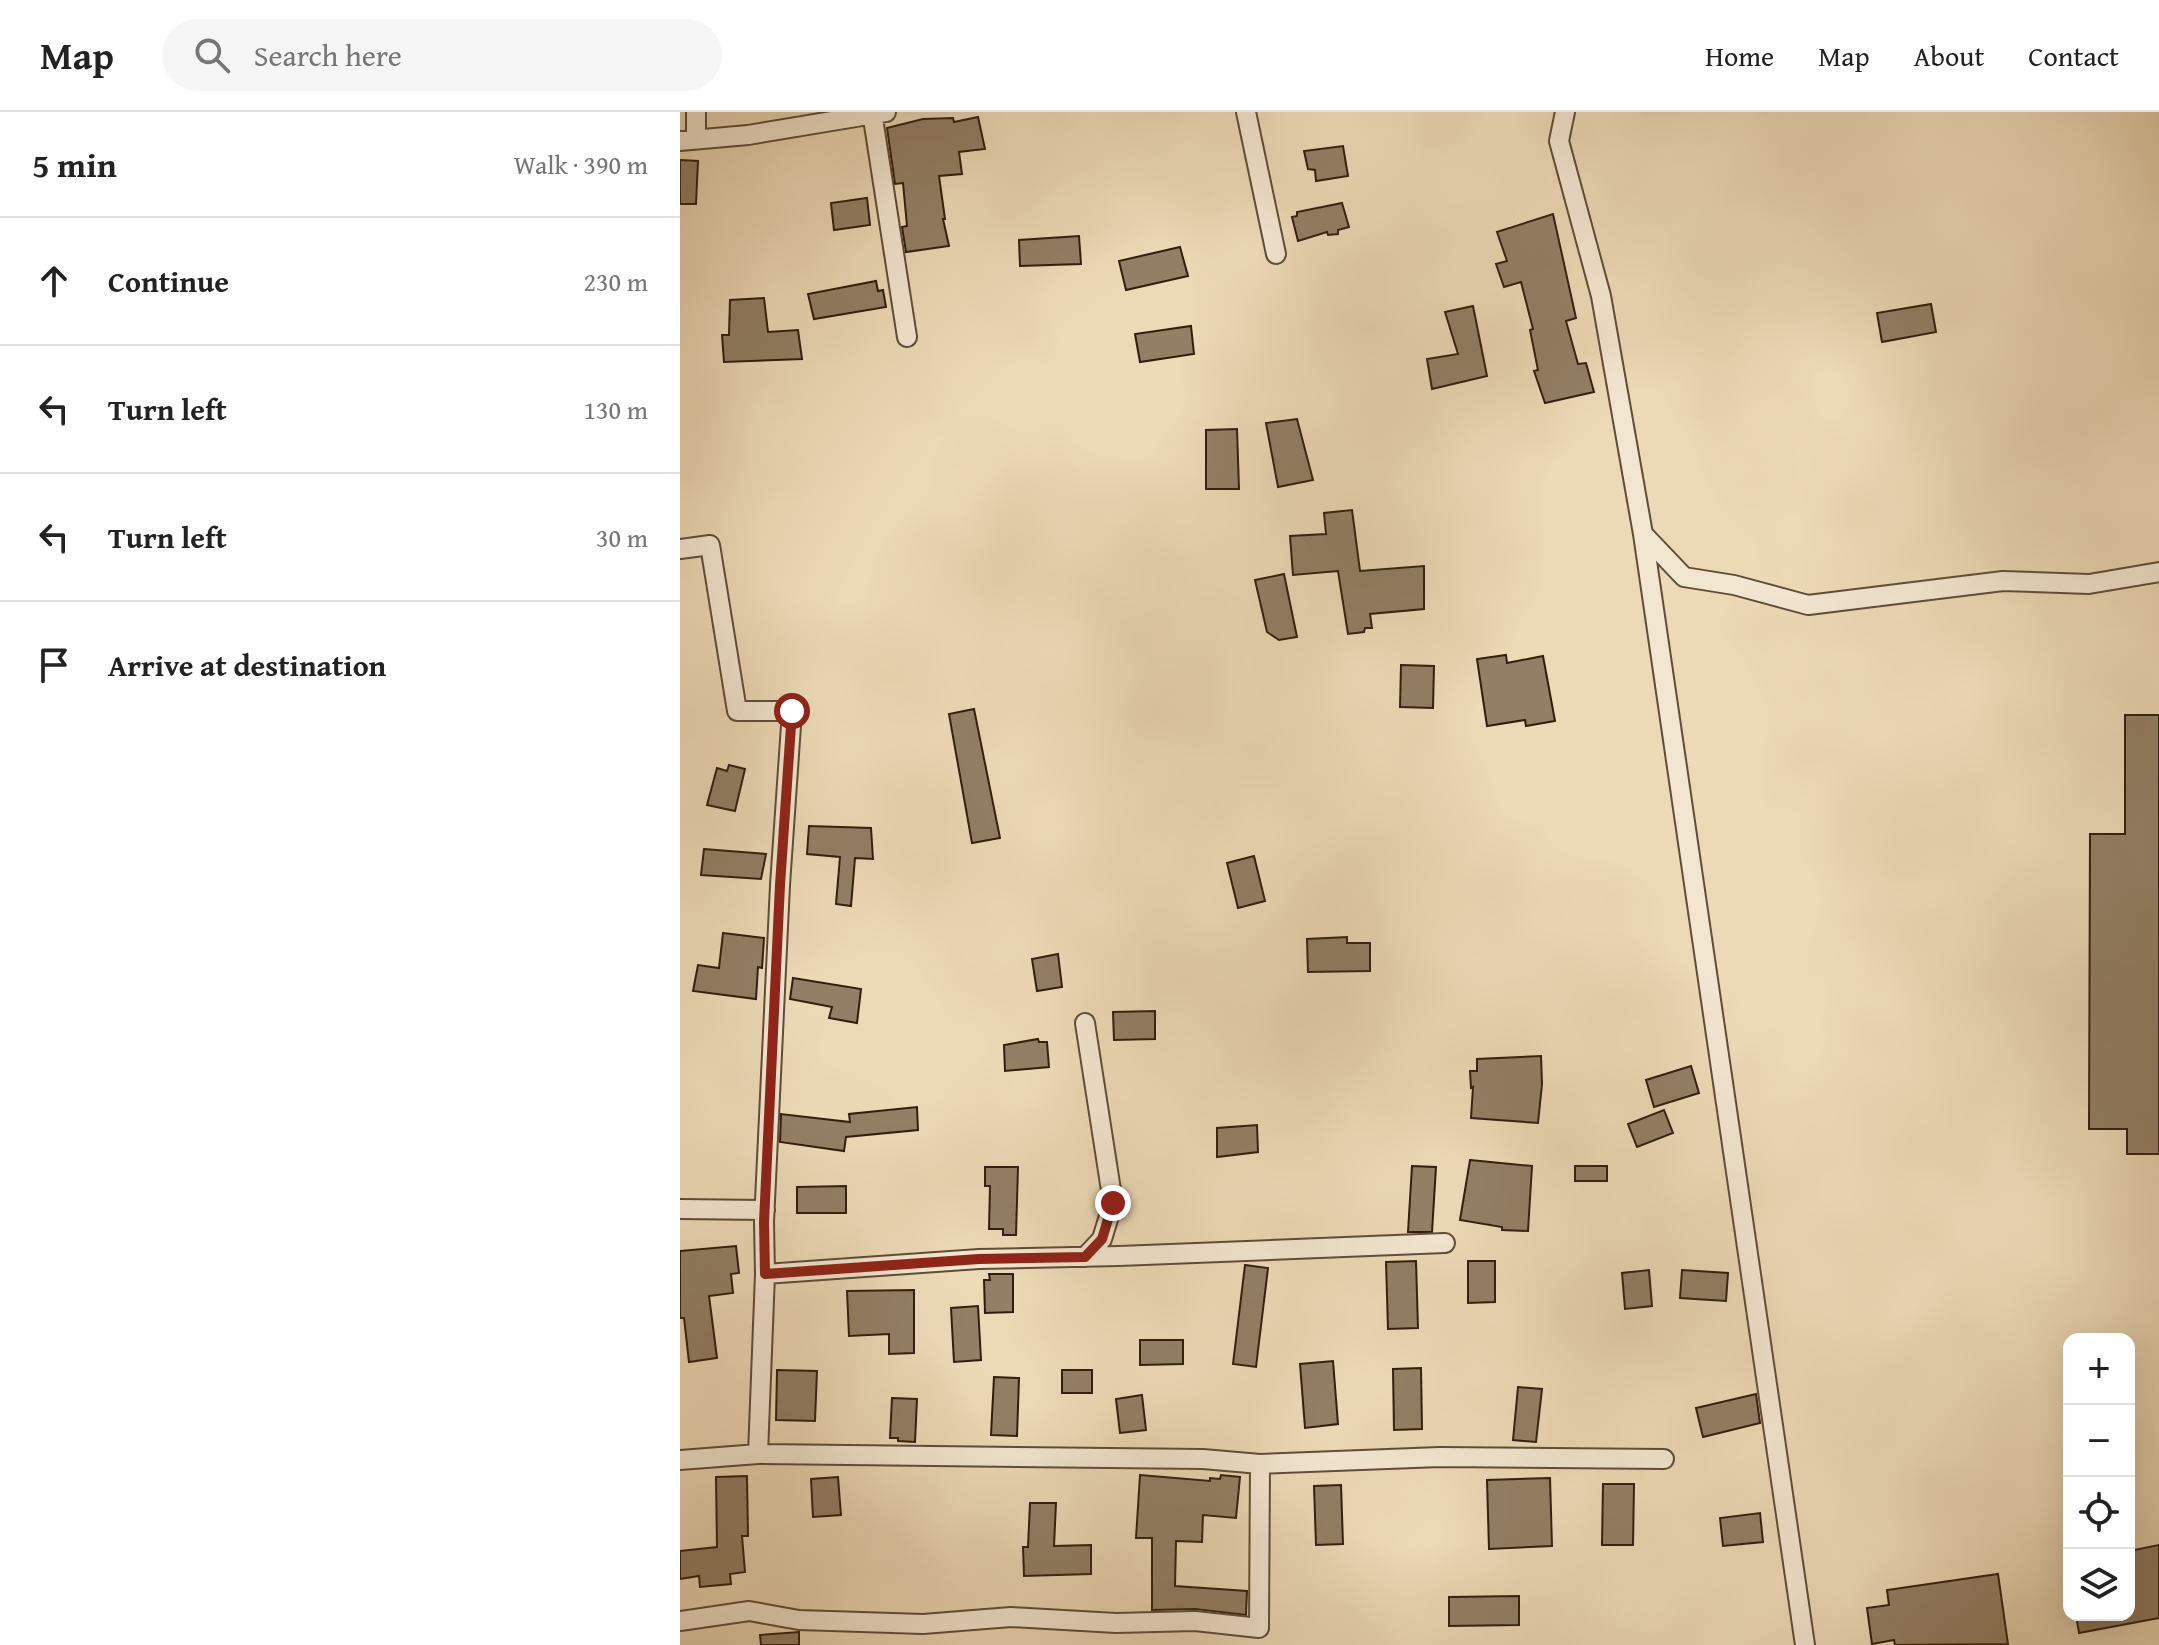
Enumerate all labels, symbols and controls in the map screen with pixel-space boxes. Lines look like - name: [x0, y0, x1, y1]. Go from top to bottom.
- search box: [162, 19, 722, 91]
- text: Map: [40, 27, 114, 83]
- icon: search: [190, 33, 234, 77]
- text: Search here: [254, 33, 402, 77]
- text: Home: [1705, 35, 1774, 76]
- text: Map: [1818, 35, 1870, 76]
- text: About: [1914, 35, 1984, 76]
- text: Contact: [2028, 35, 2119, 76]
- text: 5 min: [32, 140, 117, 189]
- text: Walk · 390 m: [514, 145, 648, 184]
- icon: ahead: [32, 259, 76, 303]
- text: Continue: [108, 259, 229, 303]
- text: 230 m: [583, 262, 648, 301]
- icon: left: [32, 387, 76, 431]
- text: Turn left: [108, 387, 227, 431]
- text: 130 m: [583, 390, 648, 429]
- icon: left: [32, 515, 76, 559]
- text: Turn left: [108, 515, 227, 559]
- text: 30 m: [596, 518, 648, 557]
- icon: arrive: [32, 643, 76, 687]
- text: Arrive at destination: [108, 643, 386, 687]
- route start: [774, 693, 810, 729]
- route end: [1095, 1185, 1131, 1221]
- map controls: [2063, 1333, 2135, 1621]
- button: +: [2063, 1333, 2135, 1405]
- button: −: [2063, 1405, 2135, 1477]
- button: locate: [2063, 1477, 2135, 1549]
- button: layers: [2063, 1549, 2135, 1621]

